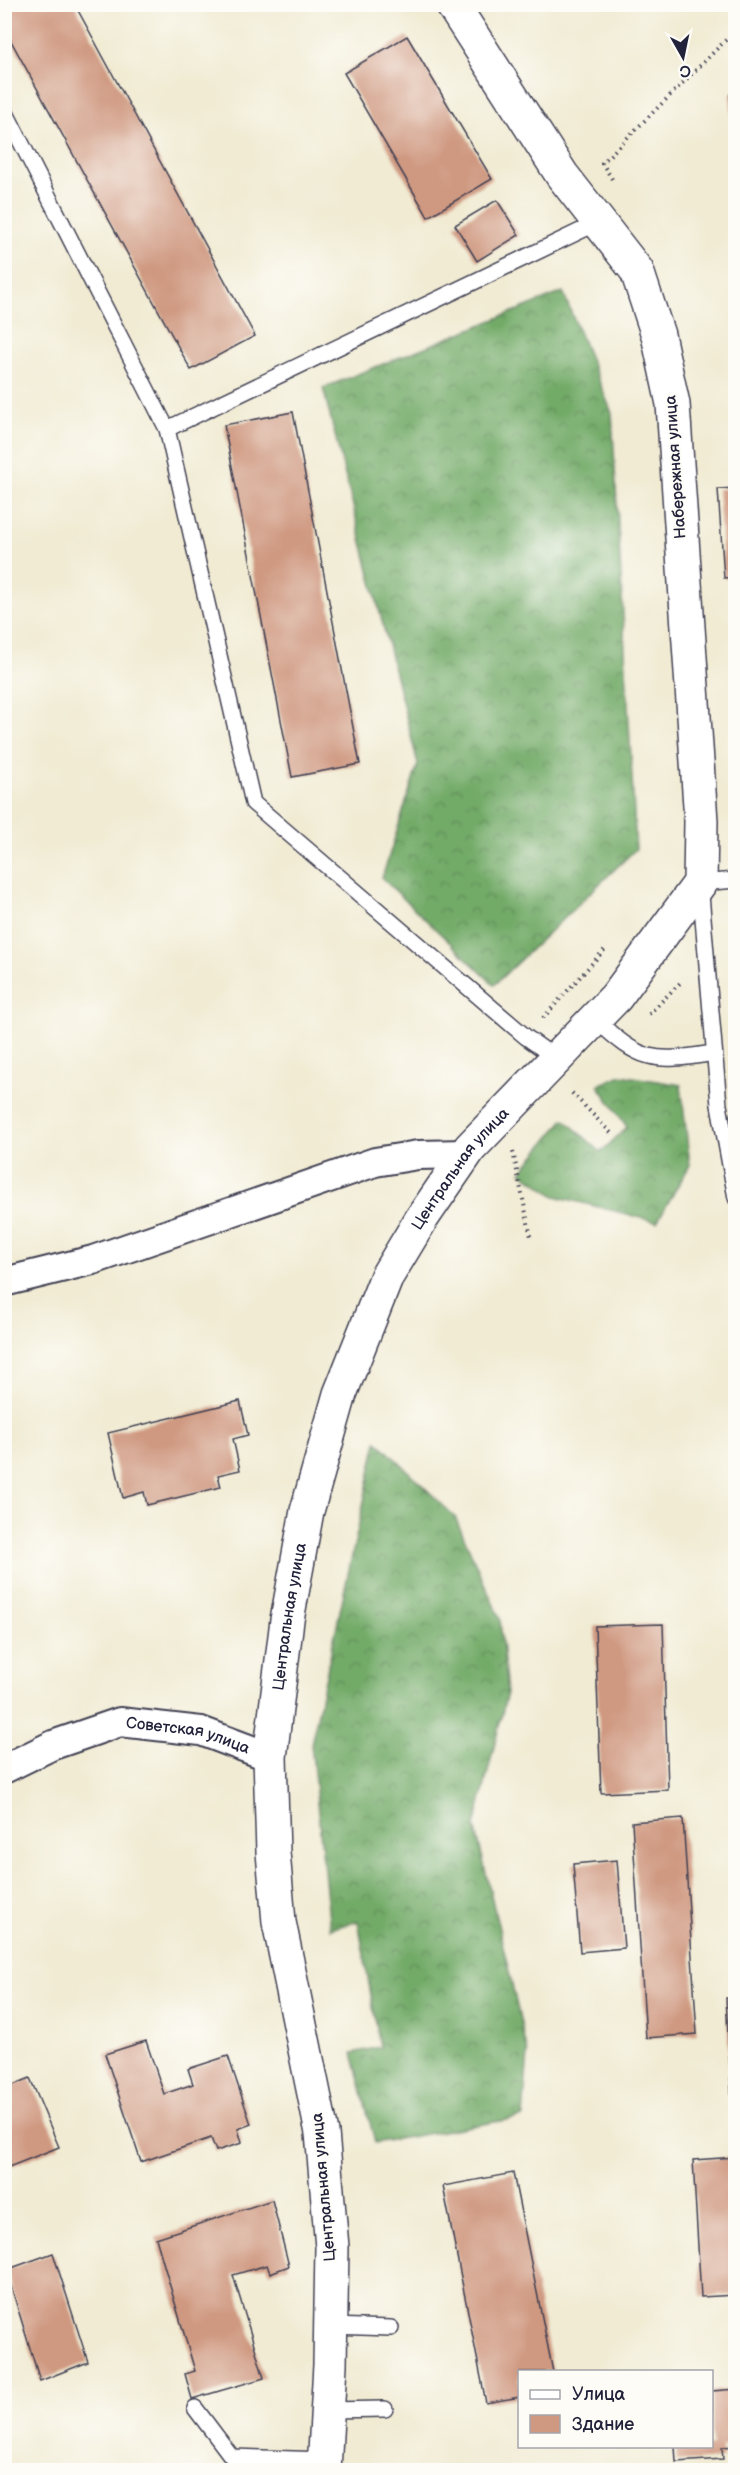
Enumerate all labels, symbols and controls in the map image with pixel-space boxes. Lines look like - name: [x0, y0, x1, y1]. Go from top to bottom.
- north arrow: [653, 27, 713, 87]
- text: С: [678, 60, 692, 81]
- street label: Набережная улица: [661, 394, 691, 540]
- street label: Центральная улица: [408, 1103, 514, 1233]
- street label: Центральная улица: [269, 1541, 311, 1692]
- street label: Советская улица: [125, 1713, 253, 1758]
- street label: Центральная улица: [308, 2111, 340, 2262]
- legend: [518, 2370, 713, 2448]
- text: Улица: [572, 2384, 626, 2405]
- text: Здание: [572, 2414, 634, 2435]

